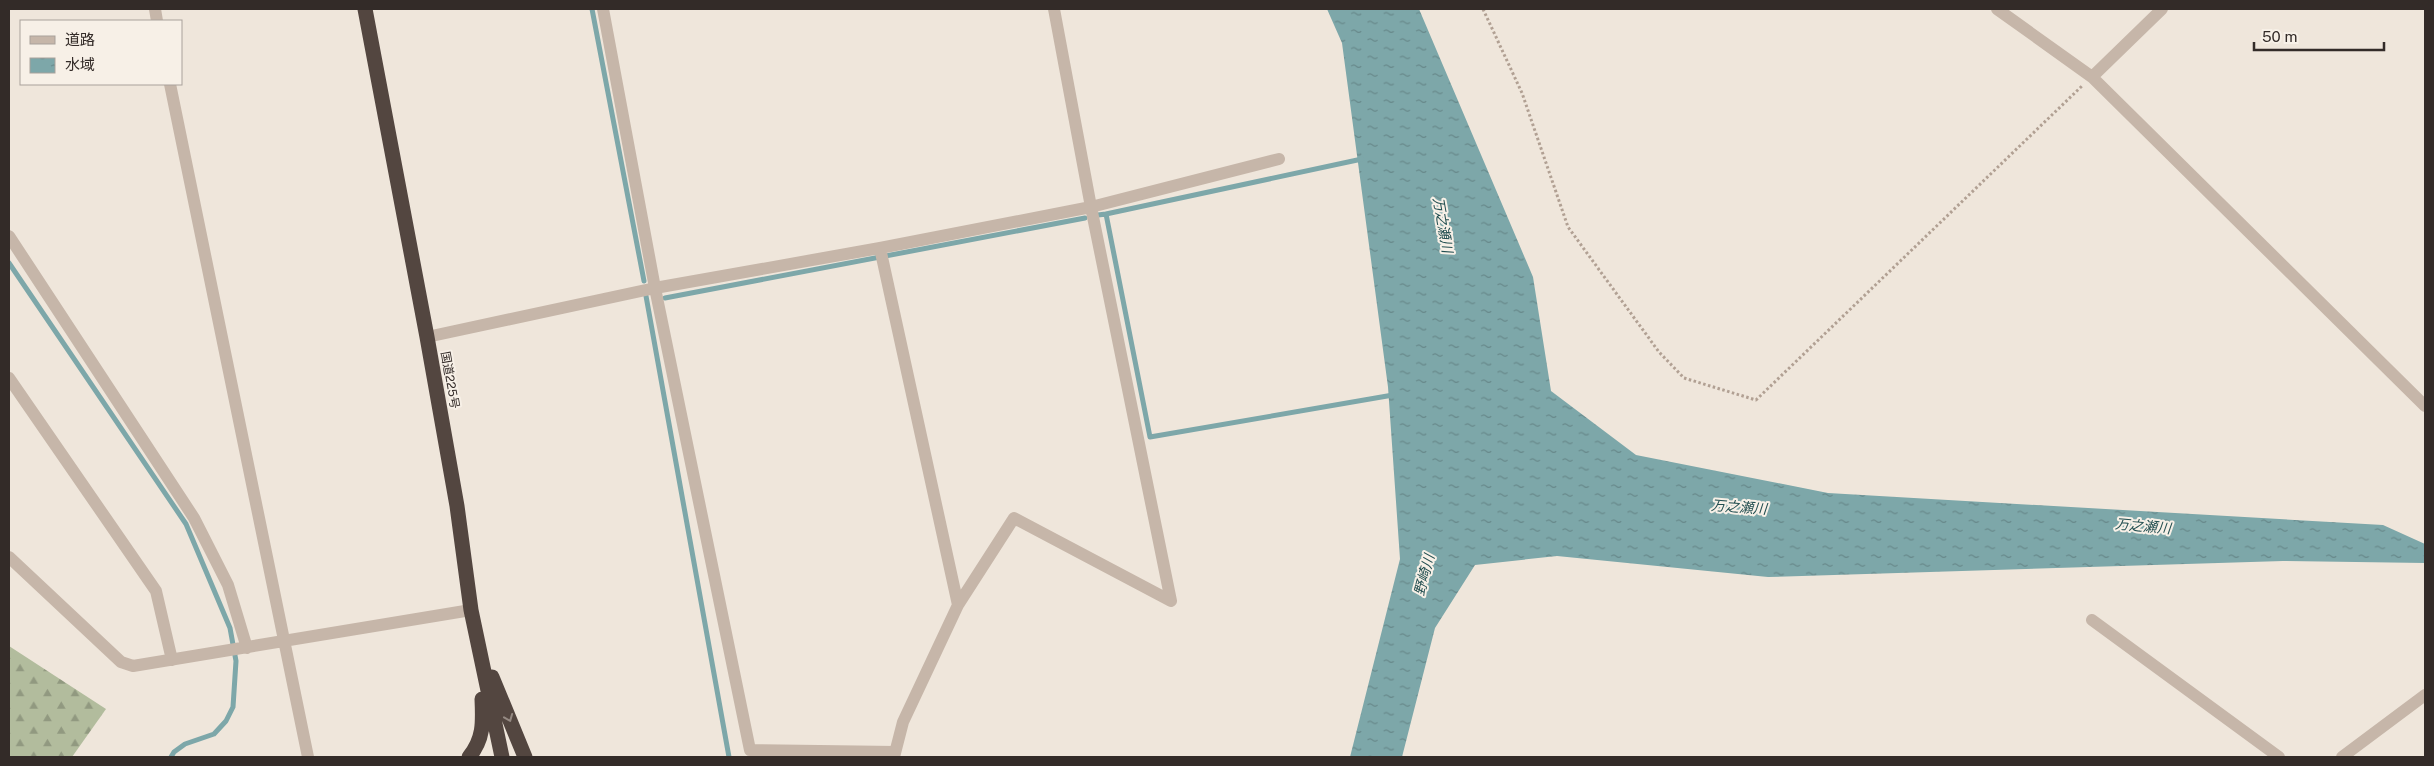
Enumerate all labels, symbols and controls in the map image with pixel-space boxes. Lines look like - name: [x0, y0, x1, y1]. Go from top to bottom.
- legend: [20, 20, 182, 85]
- scale bar: [2254, 20, 2384, 52]
- text: 50 m: [2262, 28, 2297, 45]
- text: 道路: [65, 31, 95, 48]
- text: 水域: [65, 56, 95, 73]
- water label: 万之瀬川: [1430, 196, 1456, 256]
- street label: 国道225号: [438, 350, 462, 410]
- water label: 万之瀬川: [1711, 497, 1769, 517]
- water label: 万之瀬川: [2114, 516, 2174, 537]
- water label: 野崎川: [1411, 551, 1438, 597]
- one-way arrow: [503, 713, 513, 722]

